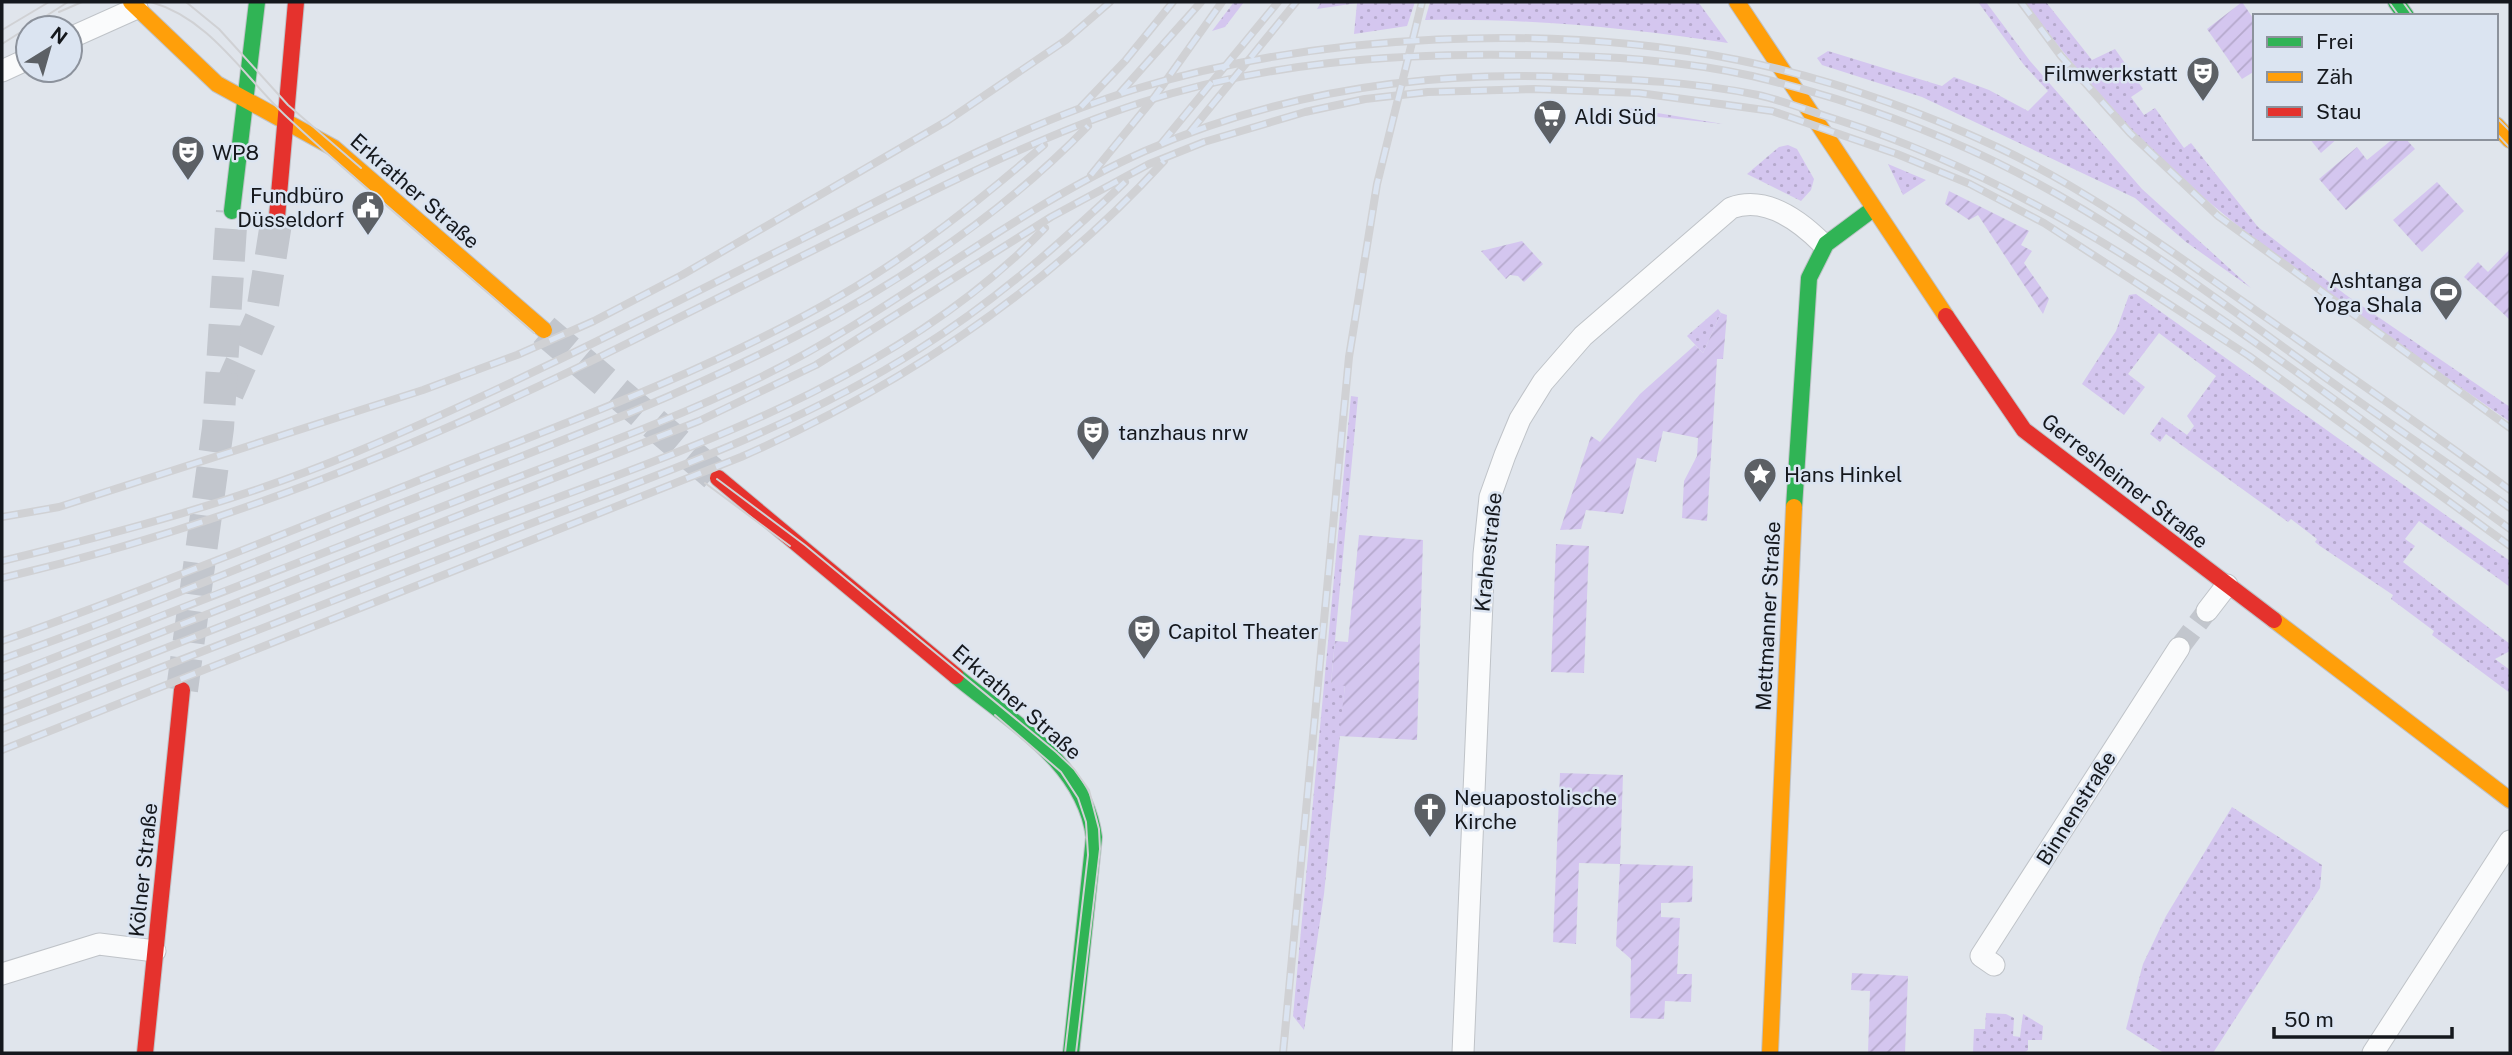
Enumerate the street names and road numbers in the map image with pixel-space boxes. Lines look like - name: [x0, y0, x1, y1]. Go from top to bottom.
- street label: Erkrather Straße: [345, 128, 485, 254]
- street label: Gerresheimer Straße: [2037, 408, 2213, 554]
- street label: Krahestraße: [1469, 491, 1507, 613]
- street label: Mettmanner Straße: [1751, 521, 1785, 711]
- street label: Erkrather Straße: [947, 639, 1087, 765]
- street label: Binnenstraße: [2031, 746, 2121, 870]
- street label: Kölner Straße: [124, 802, 162, 938]

